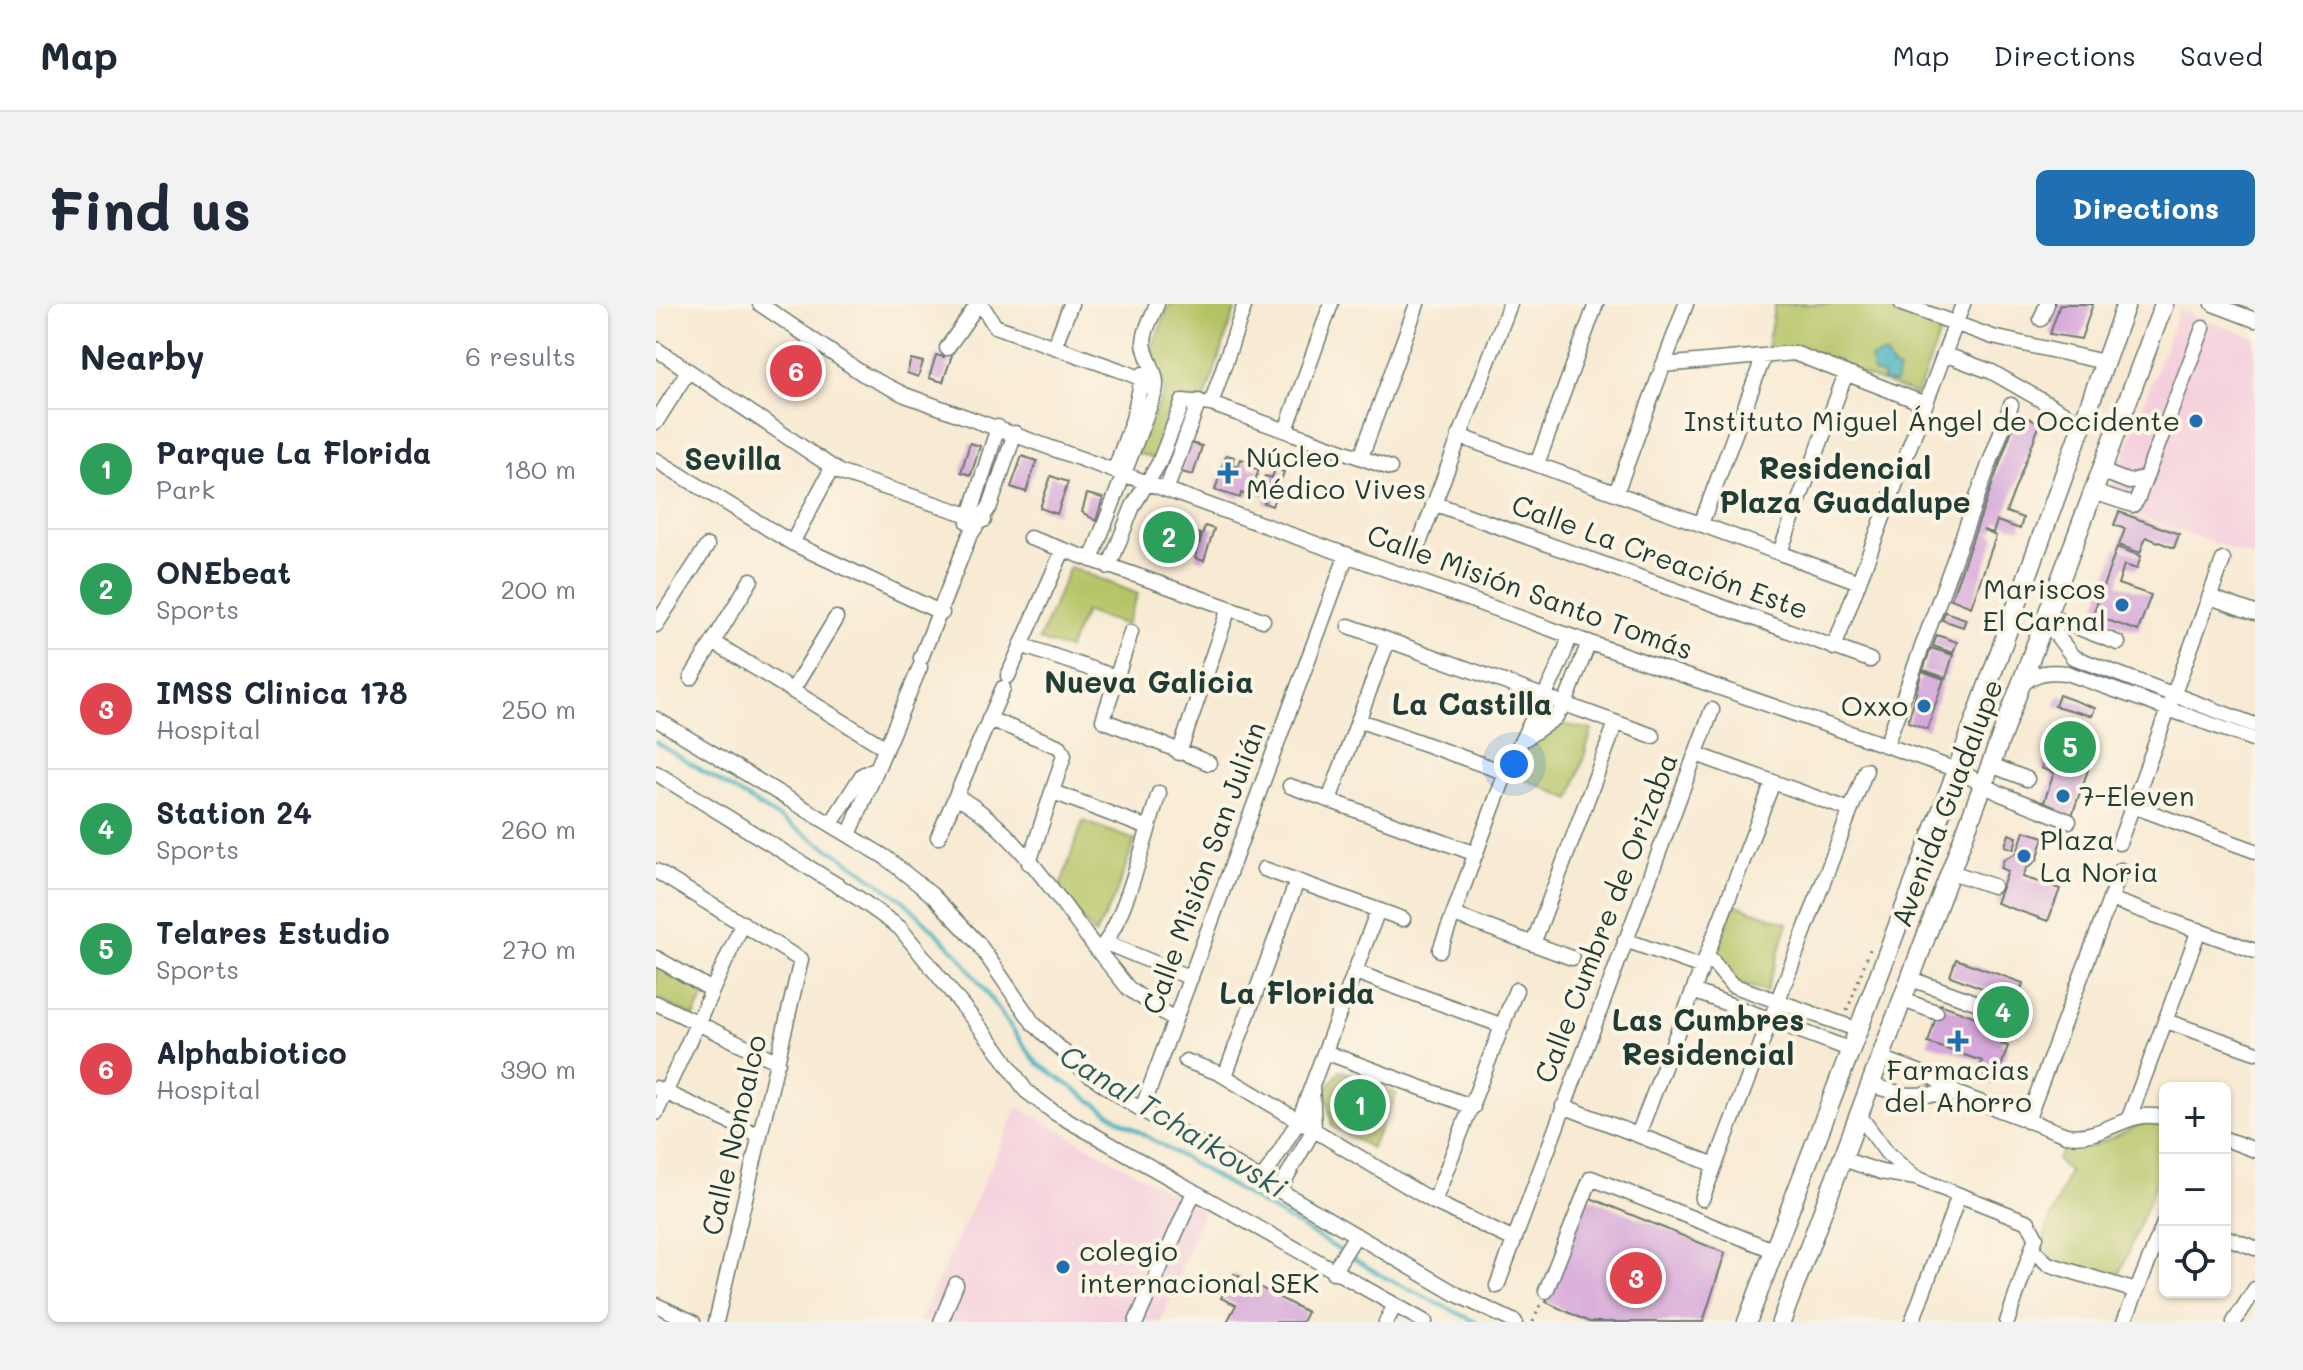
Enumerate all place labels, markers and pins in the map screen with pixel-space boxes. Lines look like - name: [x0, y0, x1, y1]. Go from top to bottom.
- pin: 6: [770, 341, 822, 401]
- place label: Instituto Miguel Ángel de Occidente: [1684, 402, 2180, 438]
- marker: Instituto Miguel Ángel de Occidente: [2187, 412, 2205, 430]
- place label: Núcleo Médico Vives: [1246, 438, 1426, 506]
- marker: Núcleo Médico Vives: [1217, 462, 1239, 484]
- pin: 2: [1143, 507, 1195, 567]
- place label: Mariscos El Carnal: [1982, 570, 2106, 638]
- marker: Mariscos El Carnal: [2113, 596, 2131, 614]
- place label: Oxxo: [1841, 687, 1908, 723]
- marker: Oxxo: [1915, 697, 1933, 715]
- pin: 5: [2044, 717, 2096, 777]
- place label: 7-Eleven: [2079, 777, 2194, 813]
- marker: 7-Eleven: [2054, 787, 2072, 805]
- place label: Plaza La Noria: [2040, 821, 2158, 889]
- marker: Plaza La Noria: [2015, 847, 2033, 865]
- pin: 4: [1977, 982, 2029, 1042]
- marker: Farmacias del Ahorro: [1949, 1032, 1967, 1050]
- place label: Farmacias del Ahorro: [1884, 1051, 2032, 1119]
- pin: 1: [1334, 1075, 1386, 1135]
- place label: colegio internacional SEK: [1079, 1232, 1319, 1300]
- pin: 3: [1610, 1248, 1662, 1308]
- marker: colegio internacional SEK: [1054, 1258, 1072, 1276]

